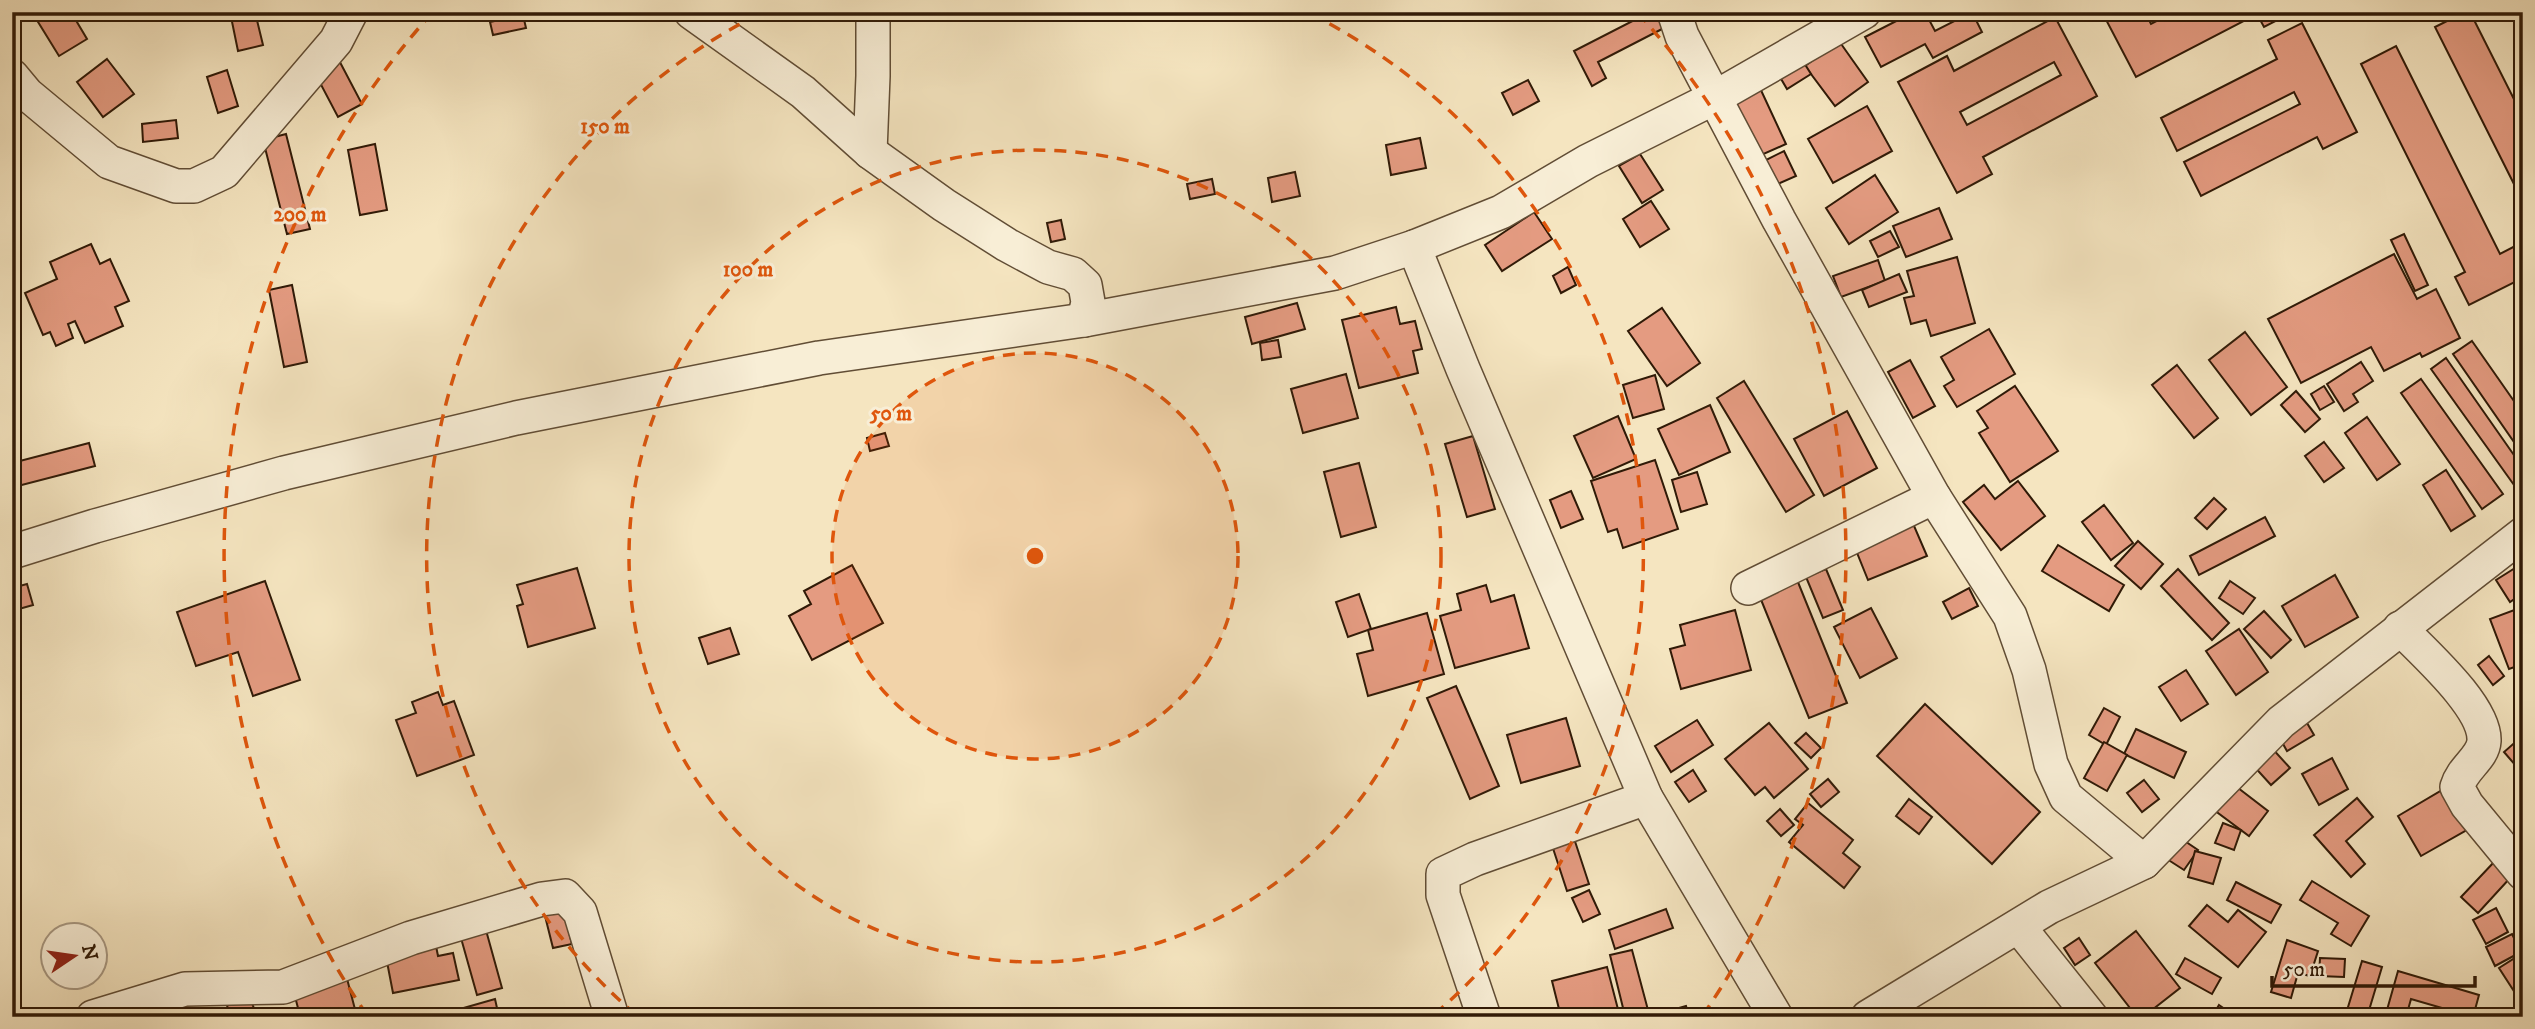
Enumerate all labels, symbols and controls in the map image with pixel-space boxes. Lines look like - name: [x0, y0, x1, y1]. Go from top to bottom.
- text: 150 m: [580, 114, 630, 140]
- text: 200 m: [273, 202, 327, 228]
- text: 100 m: [723, 257, 773, 283]
- text: 50 m: [869, 401, 912, 427]
- centre of rings: [1023, 544, 1047, 568]
- north arrow: [38, 920, 108, 990]
- text: N: [76, 942, 102, 963]
- scale bar: [2272, 945, 2476, 989]
- text: 50 m: [2283, 957, 2325, 983]

